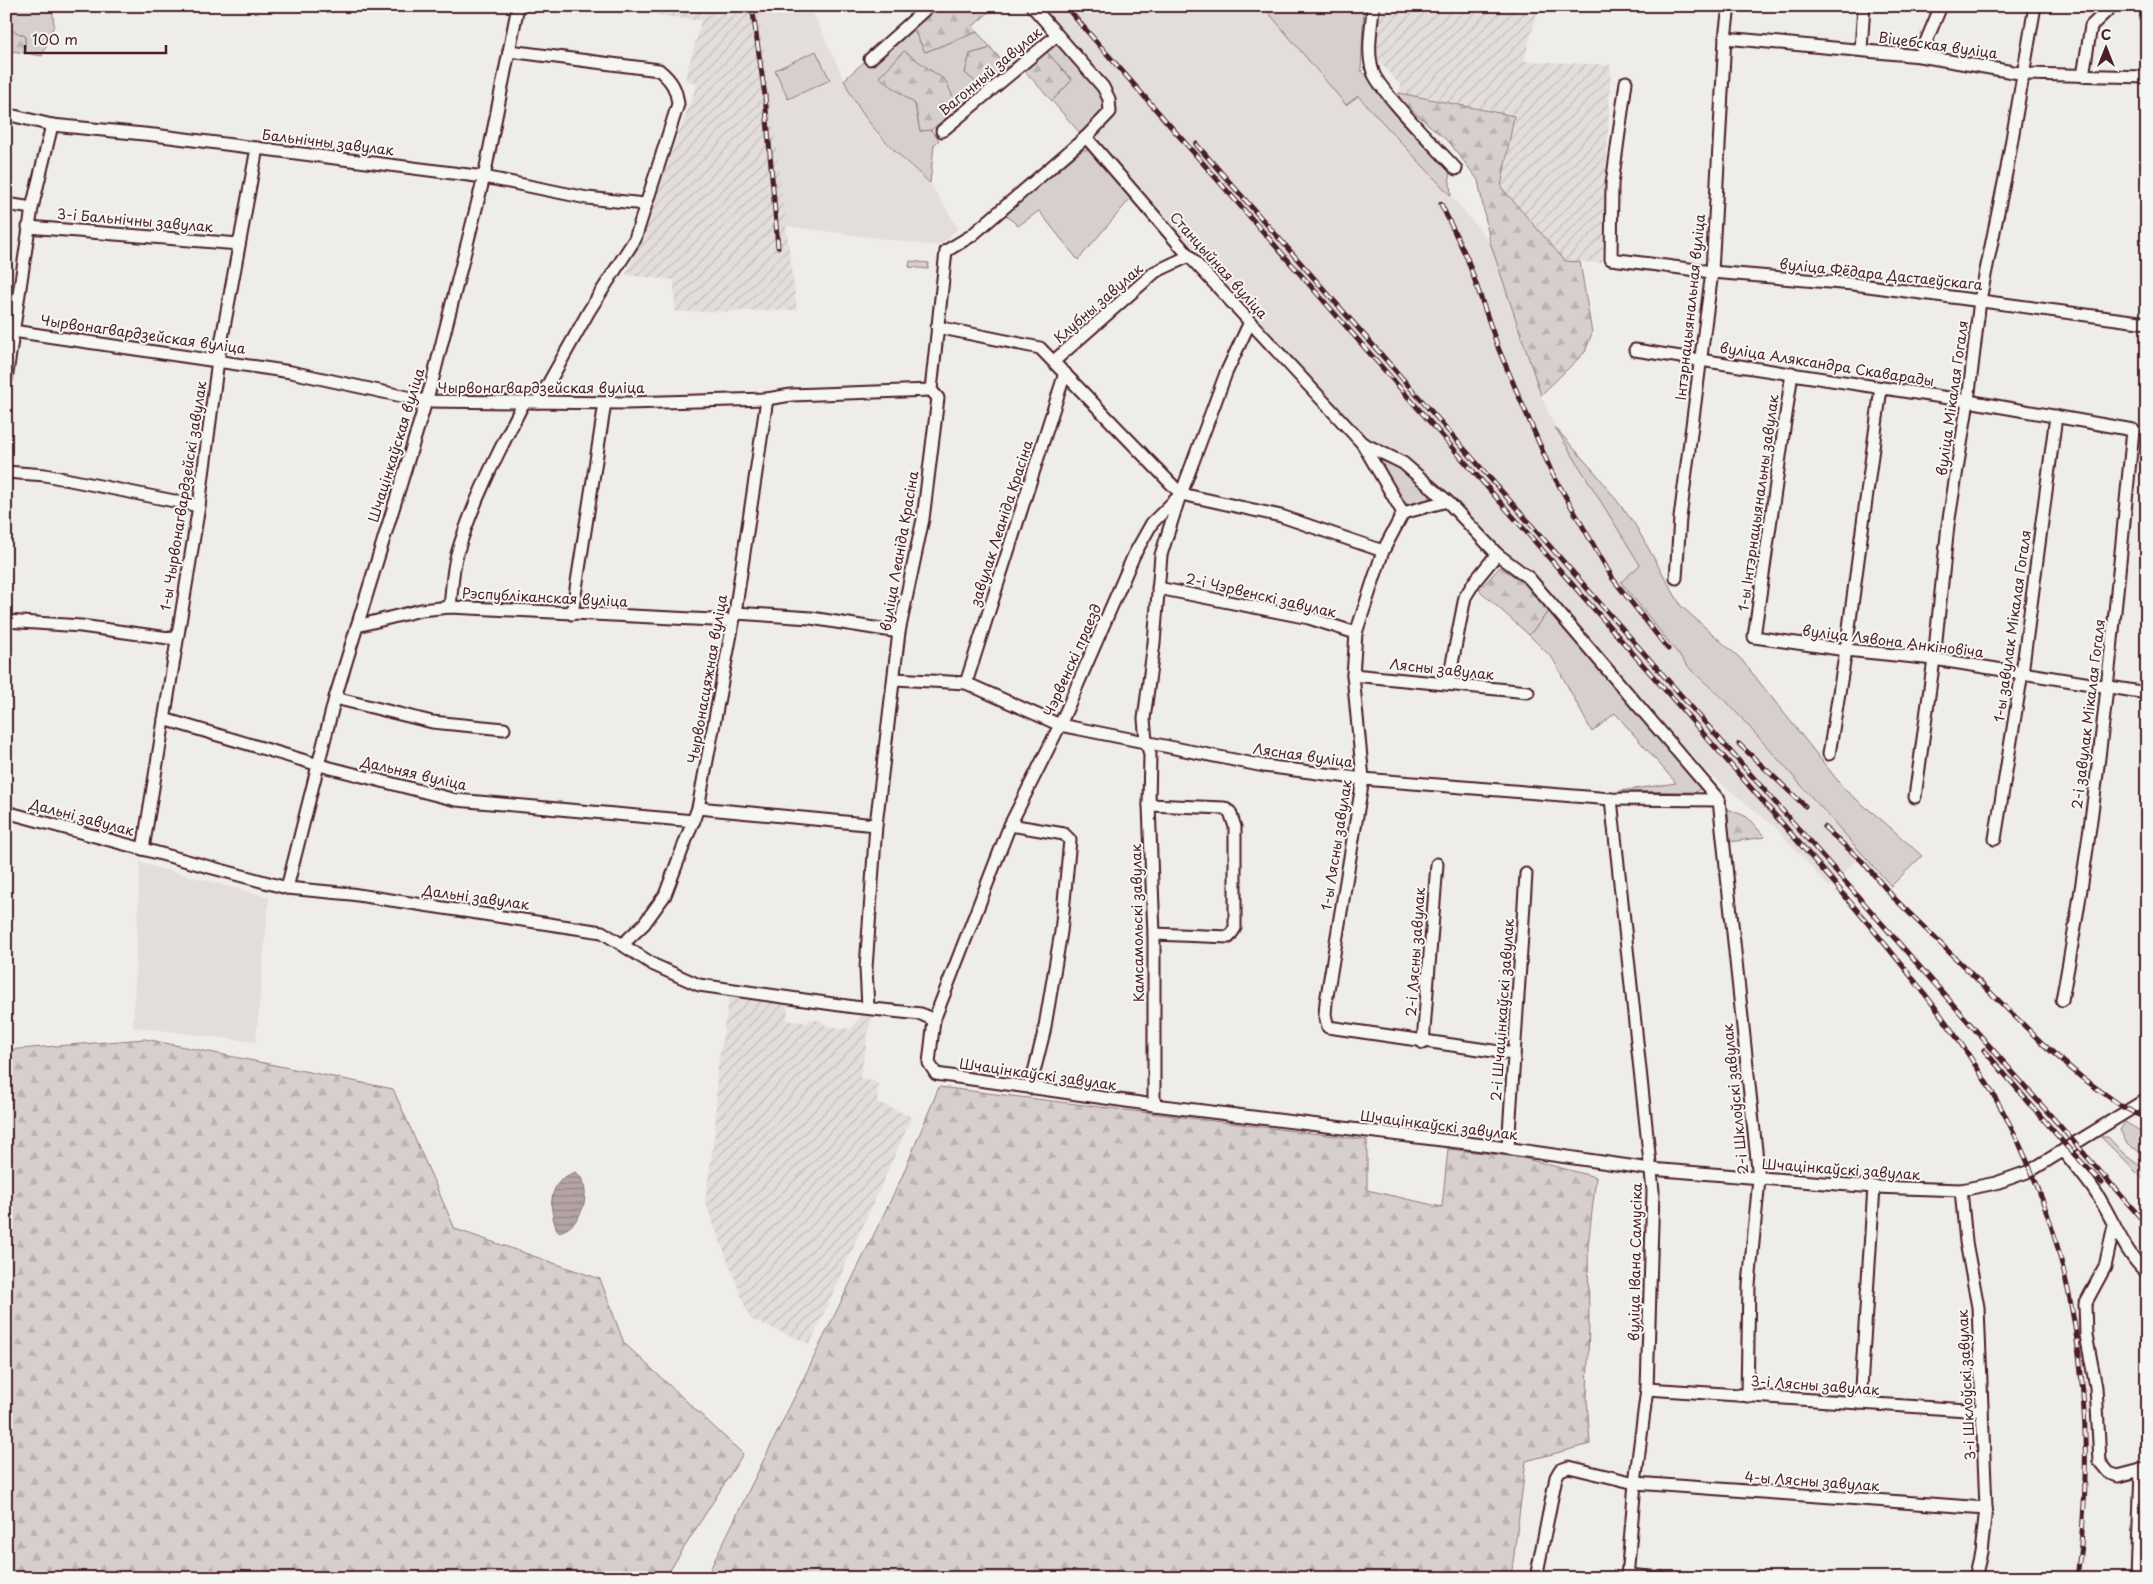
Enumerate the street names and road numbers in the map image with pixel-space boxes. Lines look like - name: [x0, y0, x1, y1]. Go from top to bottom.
- street label: Вагонный завулак: [934, 21, 1047, 120]
- street label: Віцебская вуліца: [1877, 26, 1999, 64]
- street label: Бальнічны завулак: [261, 123, 396, 161]
- street label: 3-і Бальнічны завулак: [56, 203, 215, 237]
- street label: Станцыйная вуліца: [1165, 207, 1273, 323]
- street label: Інтэрнацыянальная вуліца: [1670, 212, 1710, 401]
- street label: вуліца Фёдара Дастаеўскага: [1778, 253, 1984, 295]
- street label: Клубны завулак: [1049, 258, 1148, 348]
- street label: Чырвонагвардзейская вуліца: [39, 309, 247, 359]
- street label: вуліца Мікалая Гогаля: [1931, 319, 1973, 477]
- street label: вуліца Аляксандра Скаварады: [1718, 337, 1936, 391]
- street label: Шчацінкаўская вуліца: [363, 365, 430, 525]
- street label: Чырвонагвардзейская вуліца: [437, 377, 645, 398]
- street label: 1-ы Чырвонагвардзейскі завулак: [154, 379, 212, 613]
- street label: 1-ы Інтэрнацыянальны завулак: [1732, 393, 1784, 613]
- street label: завулак Леаніда Красіна: [964, 437, 1038, 610]
- street label: вуліца Леаніда Красіна: [875, 469, 923, 633]
- street label: 1-ы завулак Мікалая Гогаля: [1988, 528, 2036, 724]
- street label: 2-і Чэрвенскі завулак: [1184, 567, 1339, 623]
- street label: Рэспубліканская вуліца: [462, 582, 629, 612]
- street label: Чырвонасцяжная вуліца: [682, 592, 732, 765]
- street label: Чэрвенскі праезд: [1038, 600, 1106, 720]
- street label: 2-і завулак Мікалая Гогаля: [2066, 618, 2110, 810]
- street label: вуліца Лявона Анкіновіча: [1801, 619, 1985, 663]
- street label: Лясны завулак: [1389, 653, 1496, 685]
- street label: Лясная вуліца: [1252, 738, 1355, 772]
- street label: Дальняя вуліца: [358, 750, 469, 795]
- street label: 1-ы Лясны завулак: [1315, 777, 1357, 912]
- street label: Дальні завулак: [26, 793, 137, 841]
- street label: Камсамольскі завулак: [1125, 843, 1149, 1002]
- street label: Дальні завулак: [420, 879, 531, 915]
- street label: 2-і Лясны завулак: [1400, 886, 1430, 1017]
- street label: 2-і Шчацінкаўскі завулак: [1485, 917, 1519, 1102]
- street label: 2-і Шклоўскі завулак: [1717, 1022, 1753, 1175]
- street label: Шчацінкаўскі завулак: [958, 1053, 1119, 1096]
- street label: Шчацінкаўскі завулак: [1359, 1105, 1520, 1145]
- street label: Шчацінкаўскі завулак: [1761, 1153, 1921, 1185]
- street label: вуліца Івана Самусіка: [1623, 1182, 1647, 1341]
- street label: 3-і Шклоўскі завулак: [1952, 1308, 1980, 1461]
- street label: 3-і Лясны завулак: [1750, 1370, 1881, 1400]
- street label: 4-ы Лясны завулак: [1744, 1466, 1881, 1496]

